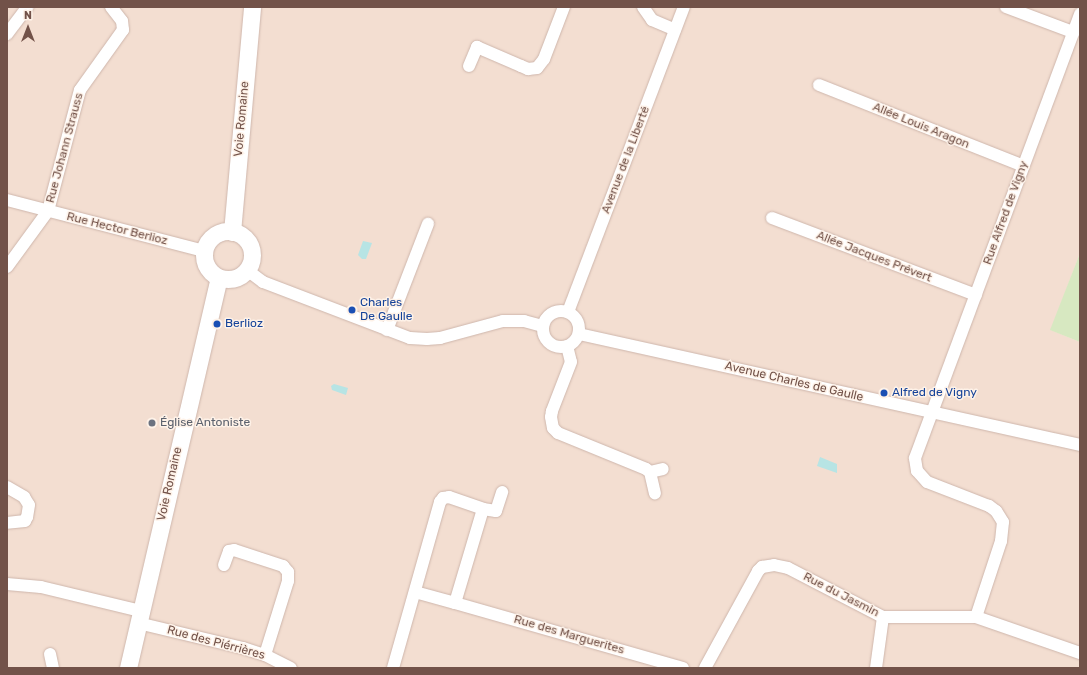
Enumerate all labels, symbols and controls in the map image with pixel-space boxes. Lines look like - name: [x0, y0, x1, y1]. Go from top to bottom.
- north arrow: [8, 8, 48, 48]
- text: N: [24, 9, 32, 22]
- street label: Voie Romaine: [232, 81, 252, 157]
- street label: Rue Johann Strauss: [43, 91, 87, 205]
- street label: Allée Louis Aragon: [870, 100, 972, 152]
- street label: Avenue de la Liberté: [599, 104, 653, 216]
- street label: Rue Alfred de Vigny: [980, 159, 1032, 267]
- street label: Rue Hector Berlioz: [65, 209, 169, 249]
- street label: Allée Jacques Prévert: [814, 228, 934, 286]
- place label: Charles De Gaulle: [360, 296, 412, 324]
- marker: Charles De Gaulle: [347, 305, 357, 315]
- place label: Berlioz: [225, 317, 263, 331]
- marker: Berlioz: [212, 319, 222, 329]
- street label: Avenue Charles de Gaulle: [723, 359, 865, 405]
- place label: Alfred de Vigny: [892, 386, 977, 400]
- marker: Alfred de Vigny: [879, 388, 889, 398]
- place label: Église Antoniste: [160, 416, 250, 430]
- marker: Église Antoniste: [147, 418, 157, 428]
- street label: Voie Romaine: [154, 446, 186, 522]
- street label: Rue du Jasmin: [801, 570, 881, 620]
- street label: Rue des Marguerites: [512, 612, 626, 658]
- street label: Rue des Piérrières: [165, 623, 267, 663]

